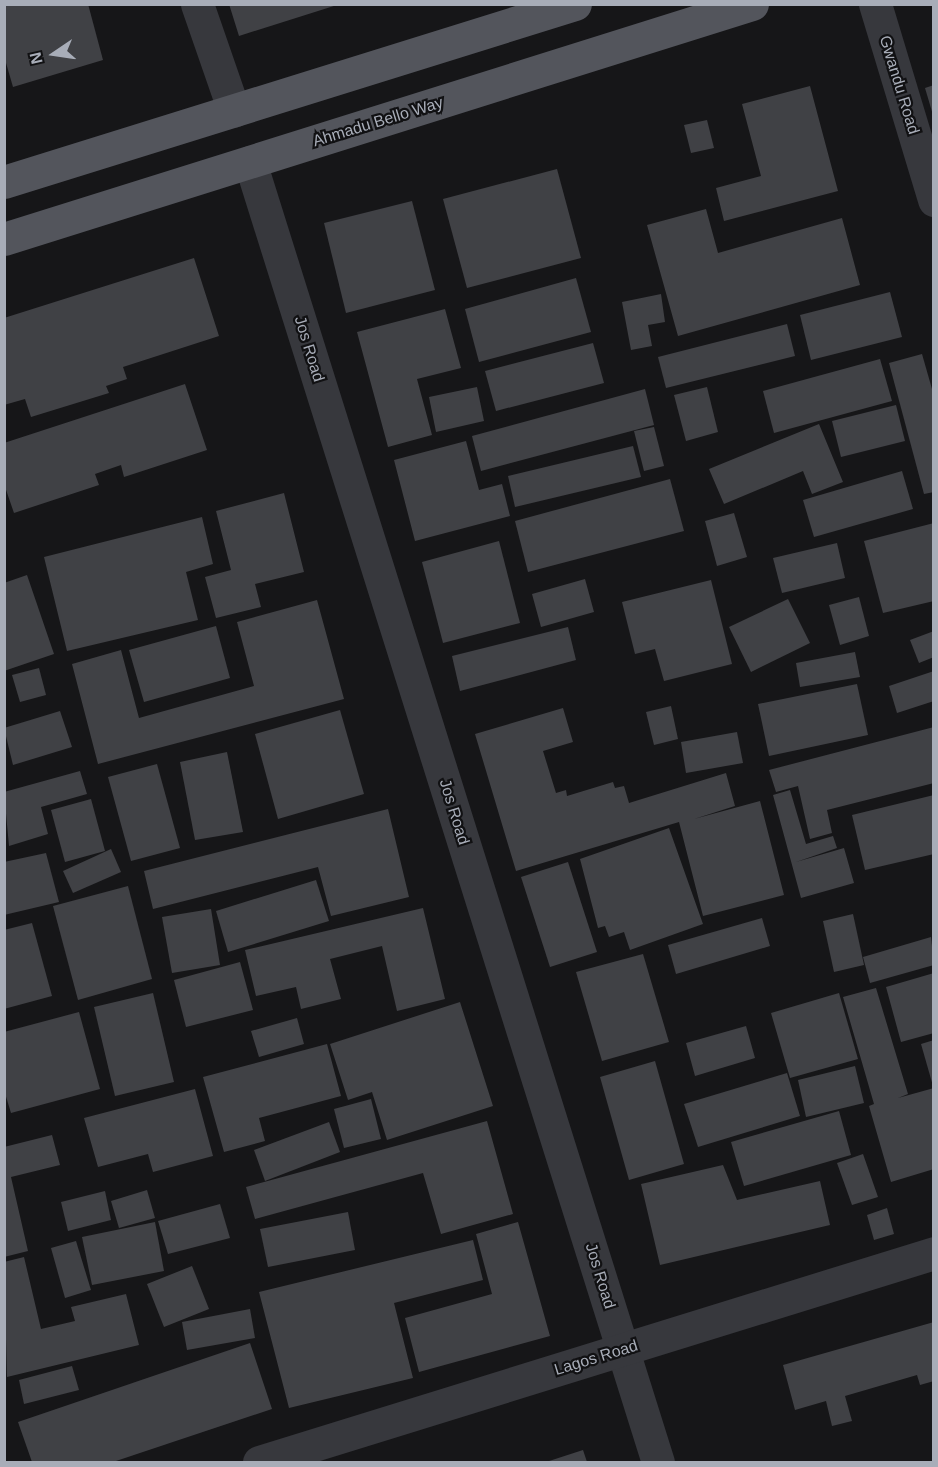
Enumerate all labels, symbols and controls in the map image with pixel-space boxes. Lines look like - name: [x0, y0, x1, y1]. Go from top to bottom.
- north arrow: [24, 24, 84, 84]
- street label: Gwandu Road: [875, 33, 923, 137]
- text: N: [26, 51, 46, 66]
- street label: Ahmadu Bello Way: [310, 93, 446, 151]
- street label: Jos Road: [290, 314, 328, 384]
- street label: Jos Road: [435, 777, 473, 847]
- street label: Jos Road: [581, 1241, 619, 1311]
- street label: Lagos Road: [552, 1336, 640, 1380]

